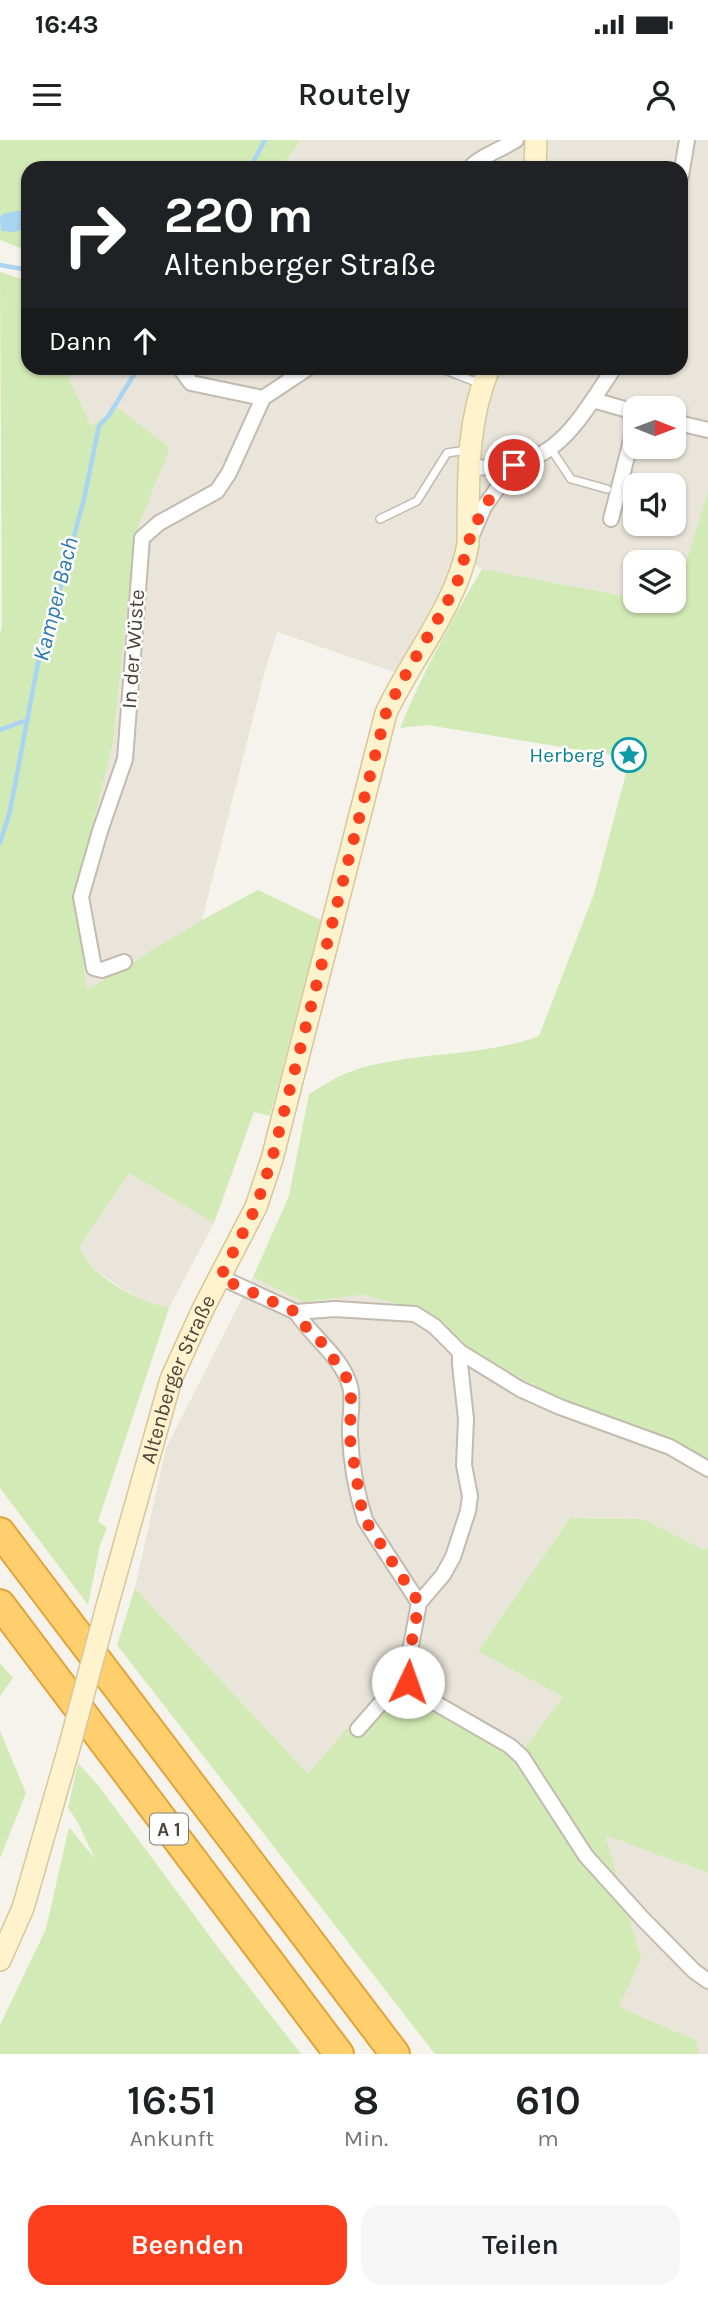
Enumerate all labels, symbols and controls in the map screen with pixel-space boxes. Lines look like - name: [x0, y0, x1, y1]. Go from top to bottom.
- text: 16:43: [35, 9, 99, 40]
- icon: menu: [28, 76, 66, 114]
- text: Routely: [298, 76, 410, 113]
- icon: person: [642, 76, 680, 114]
- text: 220 m: [164, 187, 313, 244]
- icon: right: [49, 189, 140, 280]
- text: Altenberger Straße: [164, 246, 436, 283]
- icon: ahead: [126, 322, 164, 360]
- text: Dann: [49, 326, 112, 357]
- north arrow: [623, 396, 686, 458]
- map controls: [623, 396, 686, 613]
- pin: [484, 435, 544, 495]
- icon: arrive: [495, 446, 533, 484]
- button: sound: [623, 473, 686, 536]
- water label: Kamper Bach: [27, 534, 84, 664]
- button: layers: [623, 550, 686, 613]
- street label: In der Wüste: [117, 588, 149, 710]
- place icon: Herberg: [610, 736, 648, 774]
- place label: Herberg: [529, 743, 604, 767]
- street label: Altenberger Straße: [136, 1291, 220, 1466]
- position arrow: [371, 1645, 445, 1719]
- road number: A 1: [150, 1814, 188, 1844]
- text: 16:51: [127, 2075, 217, 2125]
- text: 8: [352, 2075, 379, 2125]
- text: 610: [515, 2075, 581, 2125]
- text: Ankunft: [130, 2125, 214, 2152]
- text: Min.: [344, 2125, 388, 2152]
- text: m: [537, 2125, 559, 2152]
- button: Beenden: [28, 2205, 347, 2285]
- button: Teilen: [361, 2205, 680, 2285]

